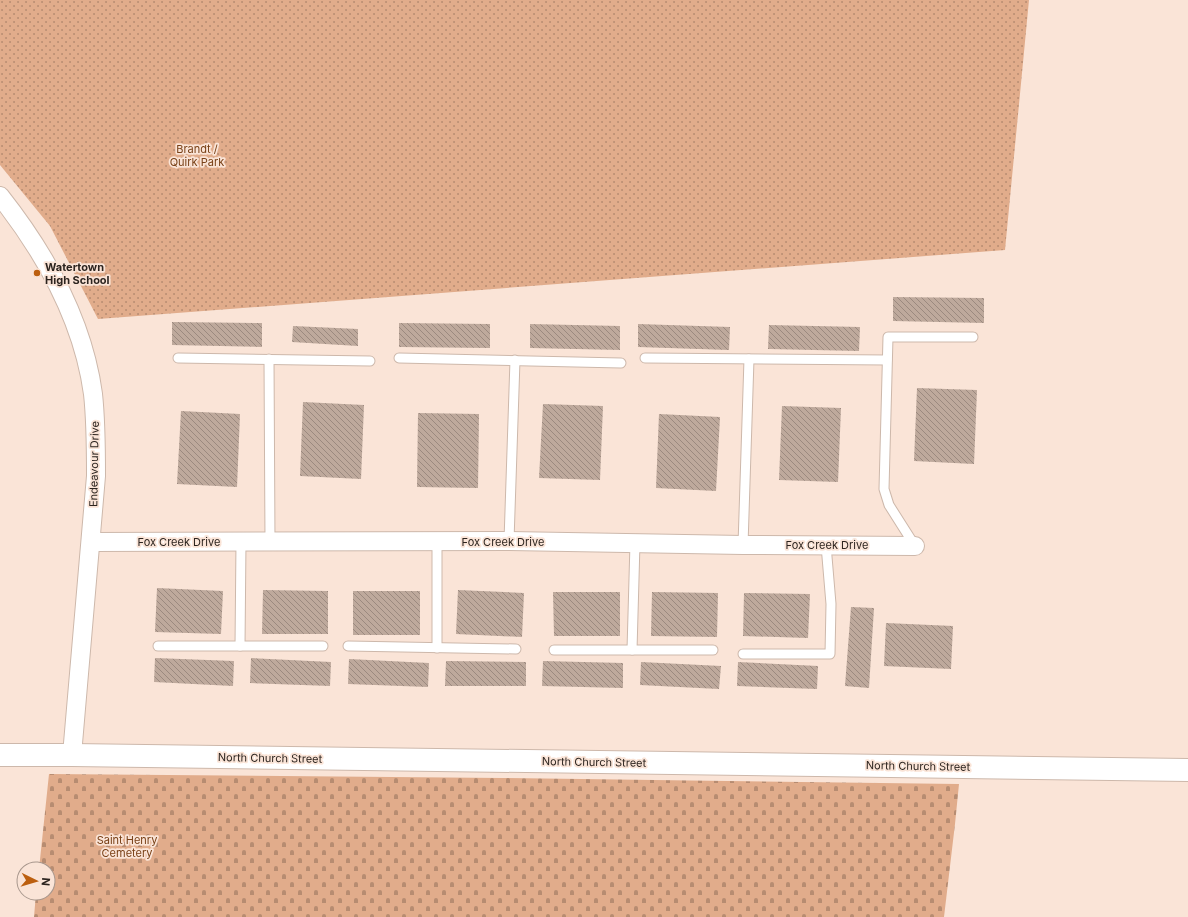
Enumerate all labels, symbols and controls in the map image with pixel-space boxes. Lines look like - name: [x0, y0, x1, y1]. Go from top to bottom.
- park label: Brandt / Quirk Park: [170, 142, 224, 169]
- place label: Watertown High School: [45, 260, 110, 287]
- marker: Watertown High School: [32, 268, 42, 278]
- street label: Endeavour Drive: [86, 421, 102, 507]
- street label: Fox Creek Drive: [138, 535, 220, 549]
- street label: Fox Creek Drive: [462, 535, 544, 549]
- street label: Fox Creek Drive: [786, 538, 868, 552]
- street label: North Church Street: [218, 750, 323, 766]
- street label: North Church Street: [542, 754, 647, 770]
- street label: North Church Street: [866, 758, 971, 774]
- park label: Saint Henry Cemetery: [97, 833, 157, 860]
- north arrow: [16, 861, 56, 901]
- text: N: [39, 877, 53, 887]

